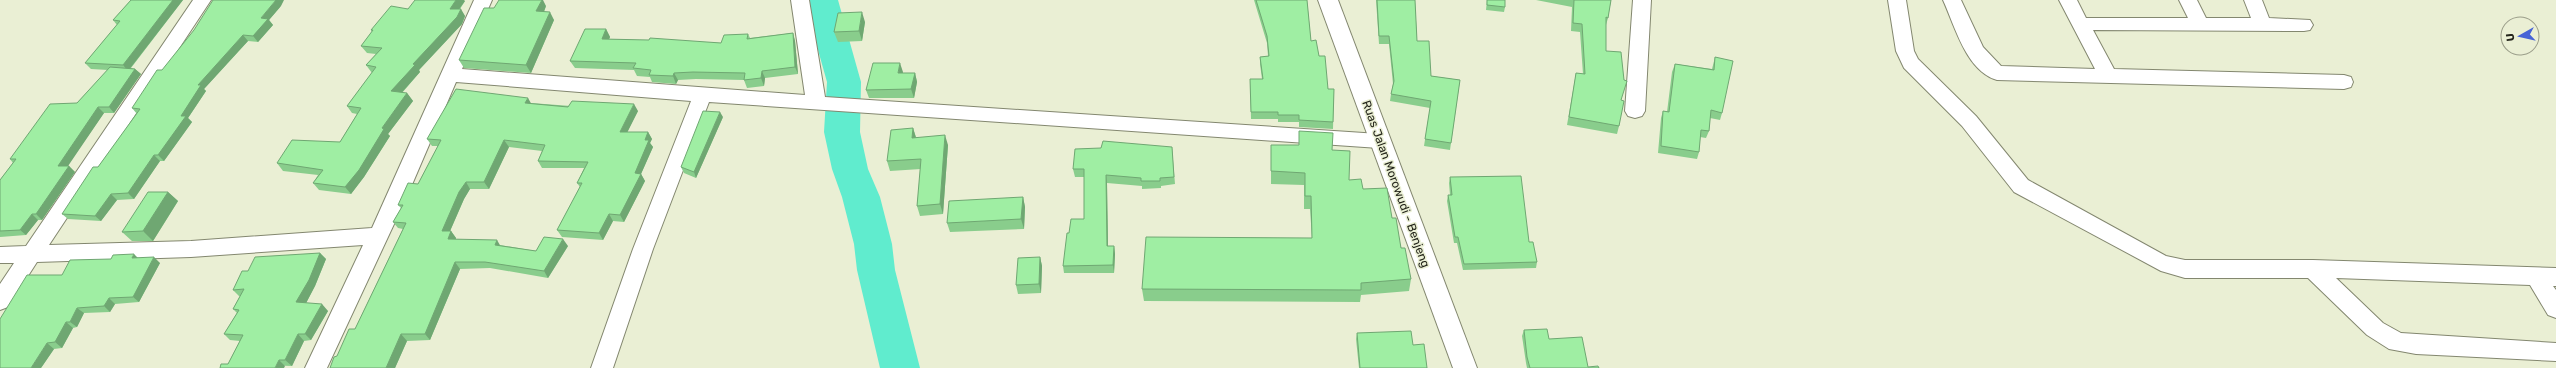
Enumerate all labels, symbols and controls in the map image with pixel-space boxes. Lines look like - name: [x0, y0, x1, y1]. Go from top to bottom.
- north arrow: [2500, 16, 2540, 56]
- text: U: [2504, 32, 2518, 42]
- street label: Ruas Jalan Morowudi - Benjeng: [1359, 98, 1433, 270]

